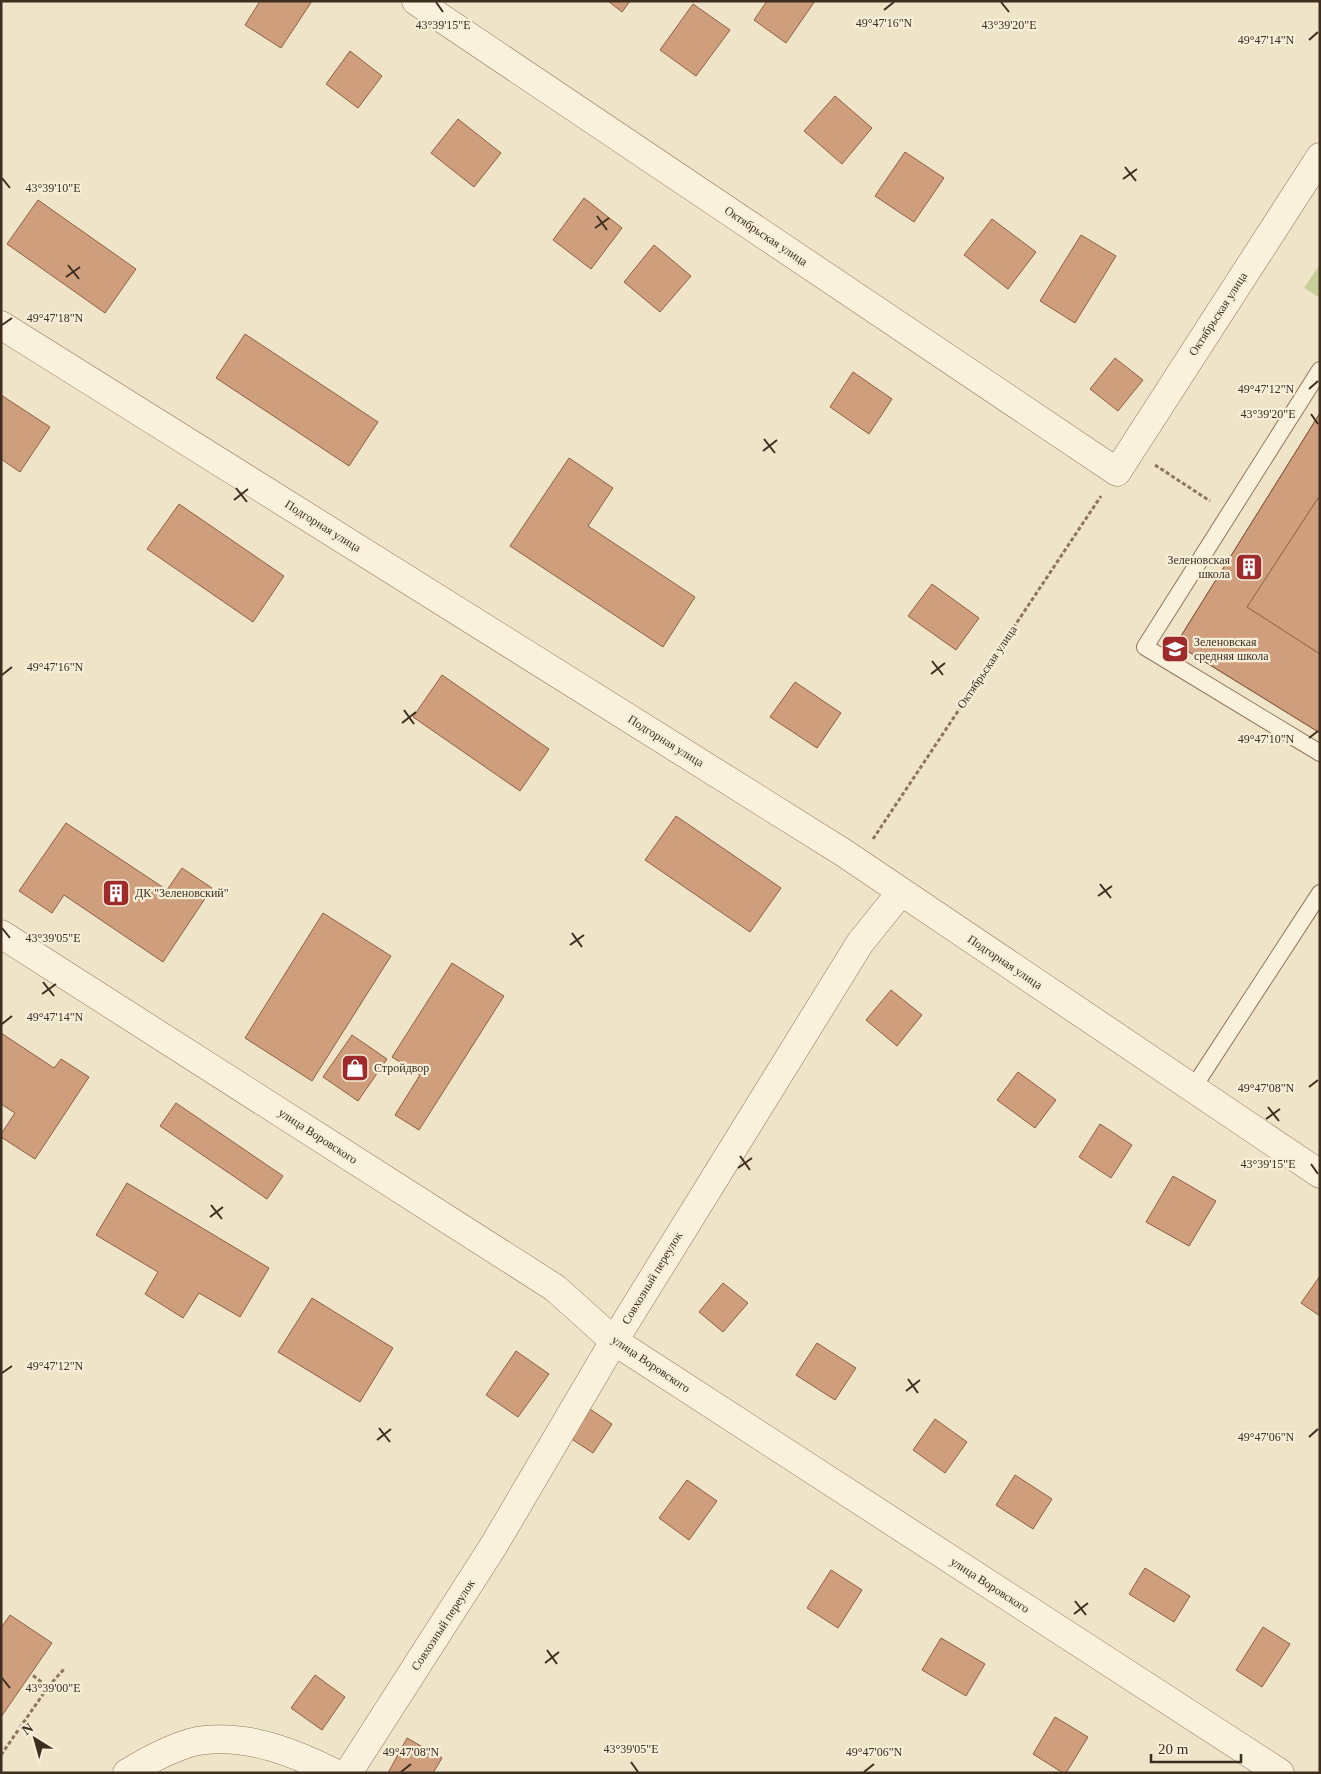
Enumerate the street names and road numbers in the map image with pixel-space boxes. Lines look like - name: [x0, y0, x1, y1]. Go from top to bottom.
- street label: Октябрьская улица: [722, 203, 811, 269]
- street label: Октябрьская улица: [1186, 269, 1251, 358]
- street label: Подгорная улица: [282, 497, 364, 555]
- street label: Октябрьская улица: [954, 622, 1020, 711]
- street label: Подгорная улица: [625, 712, 707, 770]
- street label: Подгорная улица: [965, 932, 1046, 992]
- street label: улица Воровского: [276, 1105, 360, 1167]
- street label: Совхозный переулок: [619, 1229, 685, 1327]
- street label: улица Воровского: [609, 1333, 693, 1395]
- street label: улица Воровского: [948, 1554, 1032, 1616]
- street label: Совхозный переулок: [408, 1577, 478, 1673]

